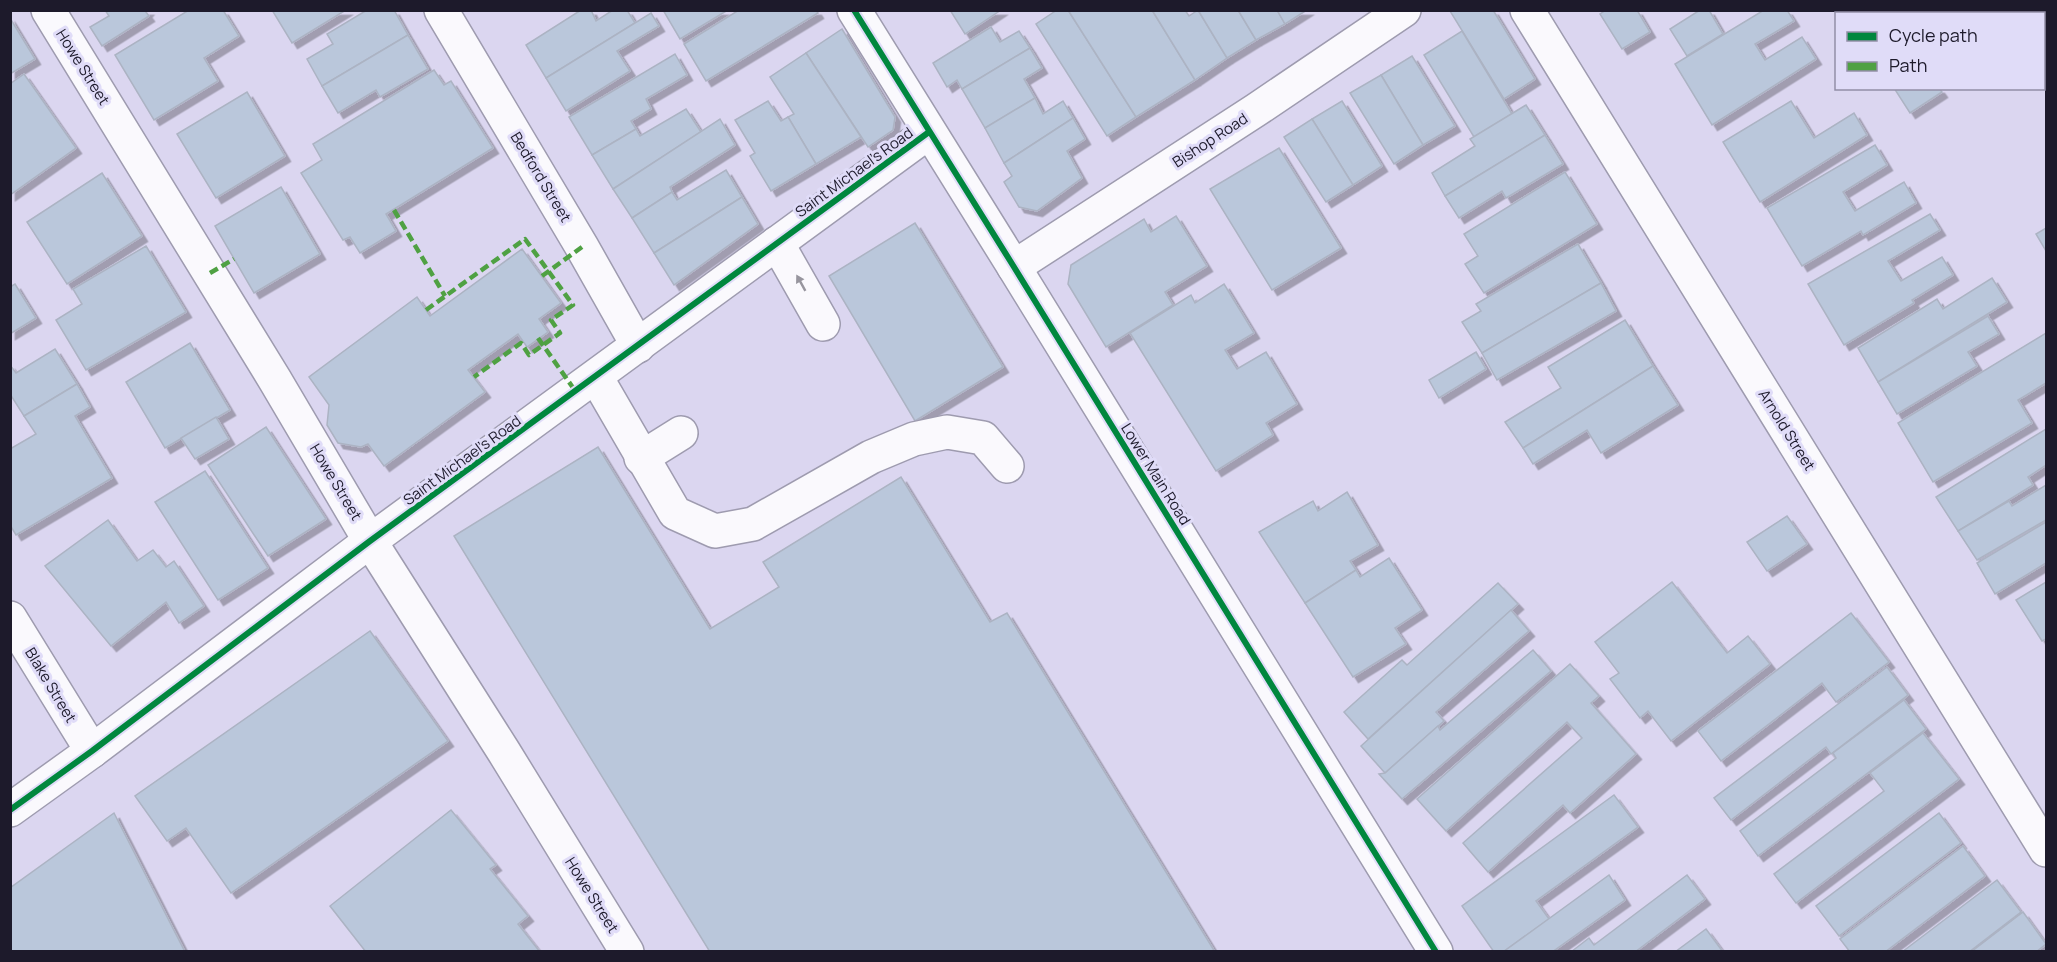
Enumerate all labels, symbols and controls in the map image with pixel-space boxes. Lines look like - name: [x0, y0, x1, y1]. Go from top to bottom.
- legend: [1835, 12, 2045, 90]
- text: Cycle path: [1889, 23, 1978, 47]
- street label: Howe Street: [51, 25, 115, 109]
- text: Path: [1889, 53, 1927, 77]
- street label: Bishop Road: [1168, 108, 1252, 172]
- street label: Saint Michael's Road: [791, 122, 917, 222]
- street label: Bedford Street: [506, 128, 576, 226]
- one-way arrow: [796, 274, 806, 291]
- street label: Arnold Street: [1754, 385, 1820, 475]
- street label: Saint Michael's Road: [399, 410, 525, 510]
- street label: Lower Main Road: [1116, 419, 1196, 529]
- street label: Howe Street: [305, 440, 367, 524]
- street label: Blake Street: [20, 644, 82, 726]
- street label: Howe Street: [560, 853, 624, 937]

